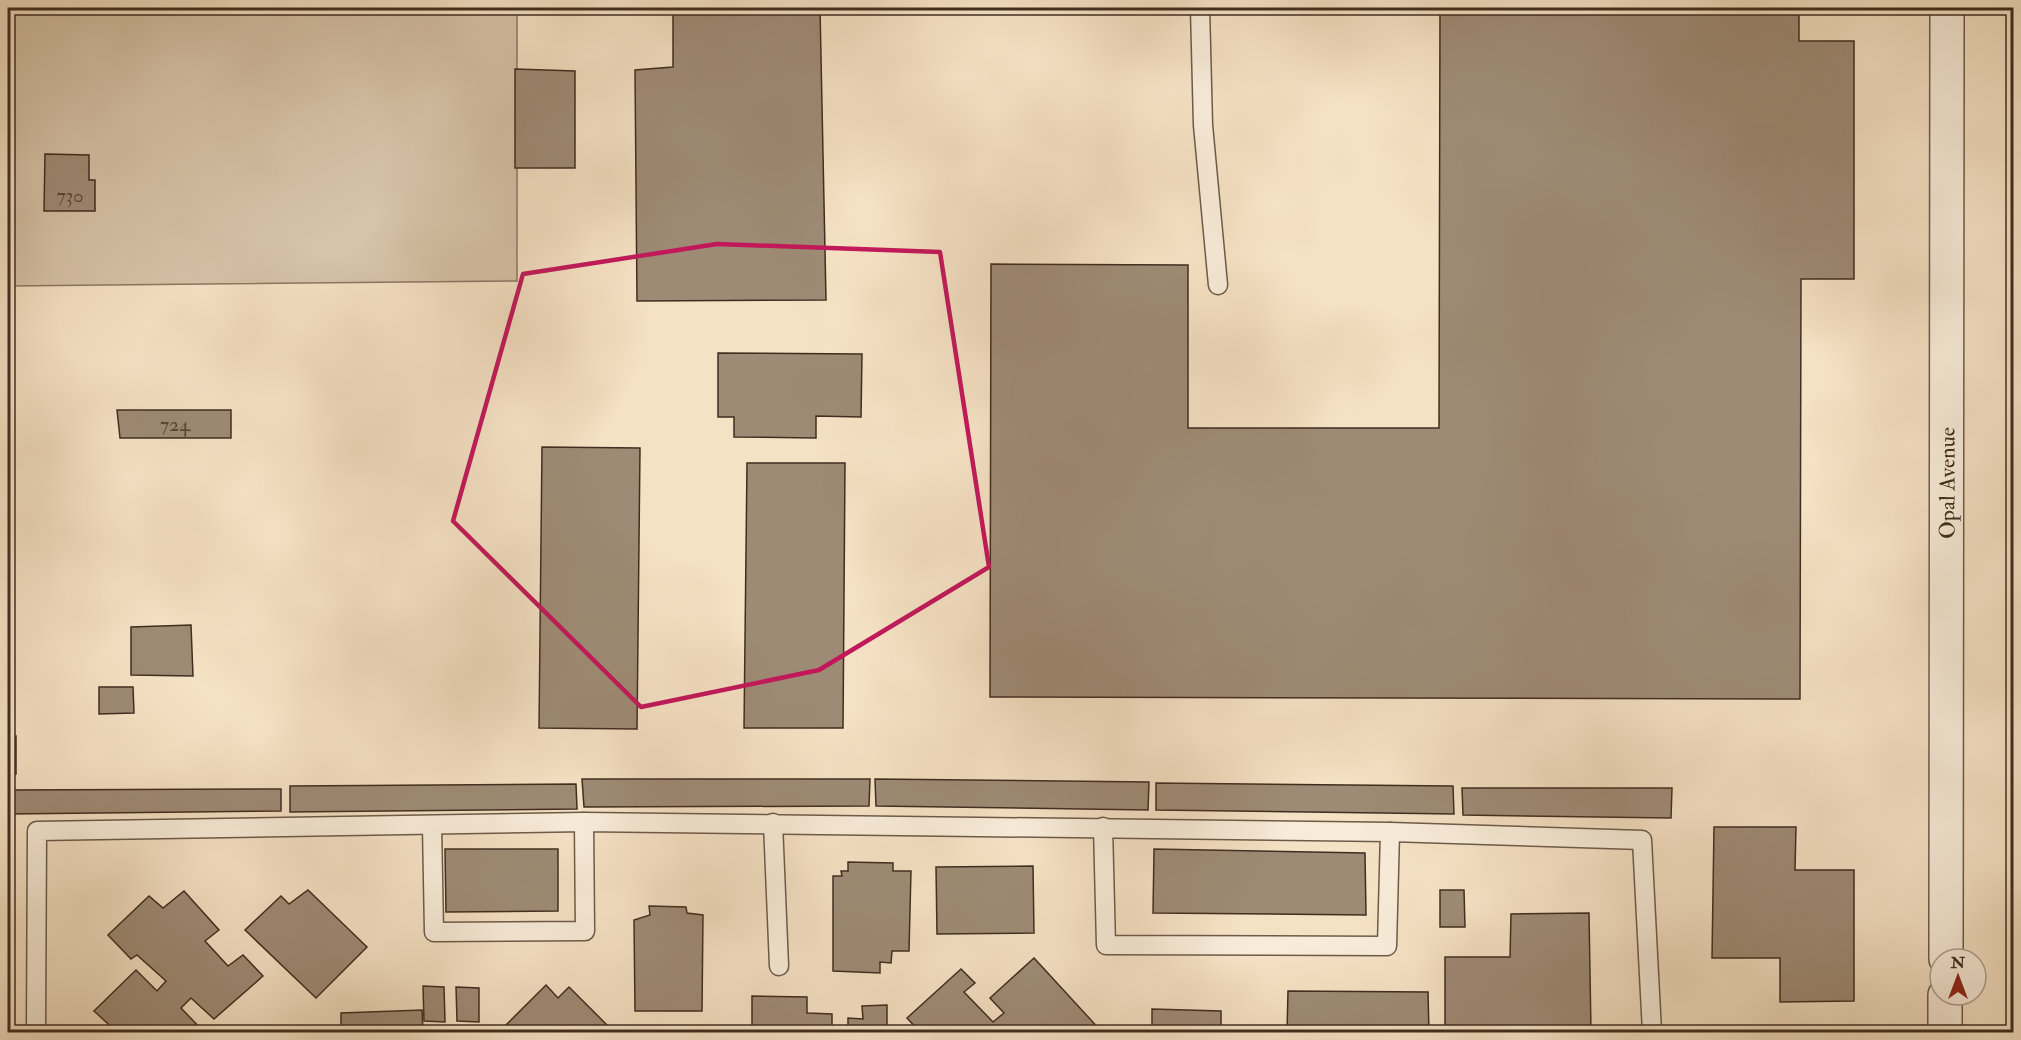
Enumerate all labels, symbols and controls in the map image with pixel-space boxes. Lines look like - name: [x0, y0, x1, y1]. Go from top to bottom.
- house number: 730: [56, 183, 84, 208]
- house number: 724: [160, 412, 191, 437]
- street label: Opal Avenue: [1933, 427, 1962, 539]
- north arrow: [1928, 947, 1988, 1007]
- text: N: [1950, 953, 1966, 973]

